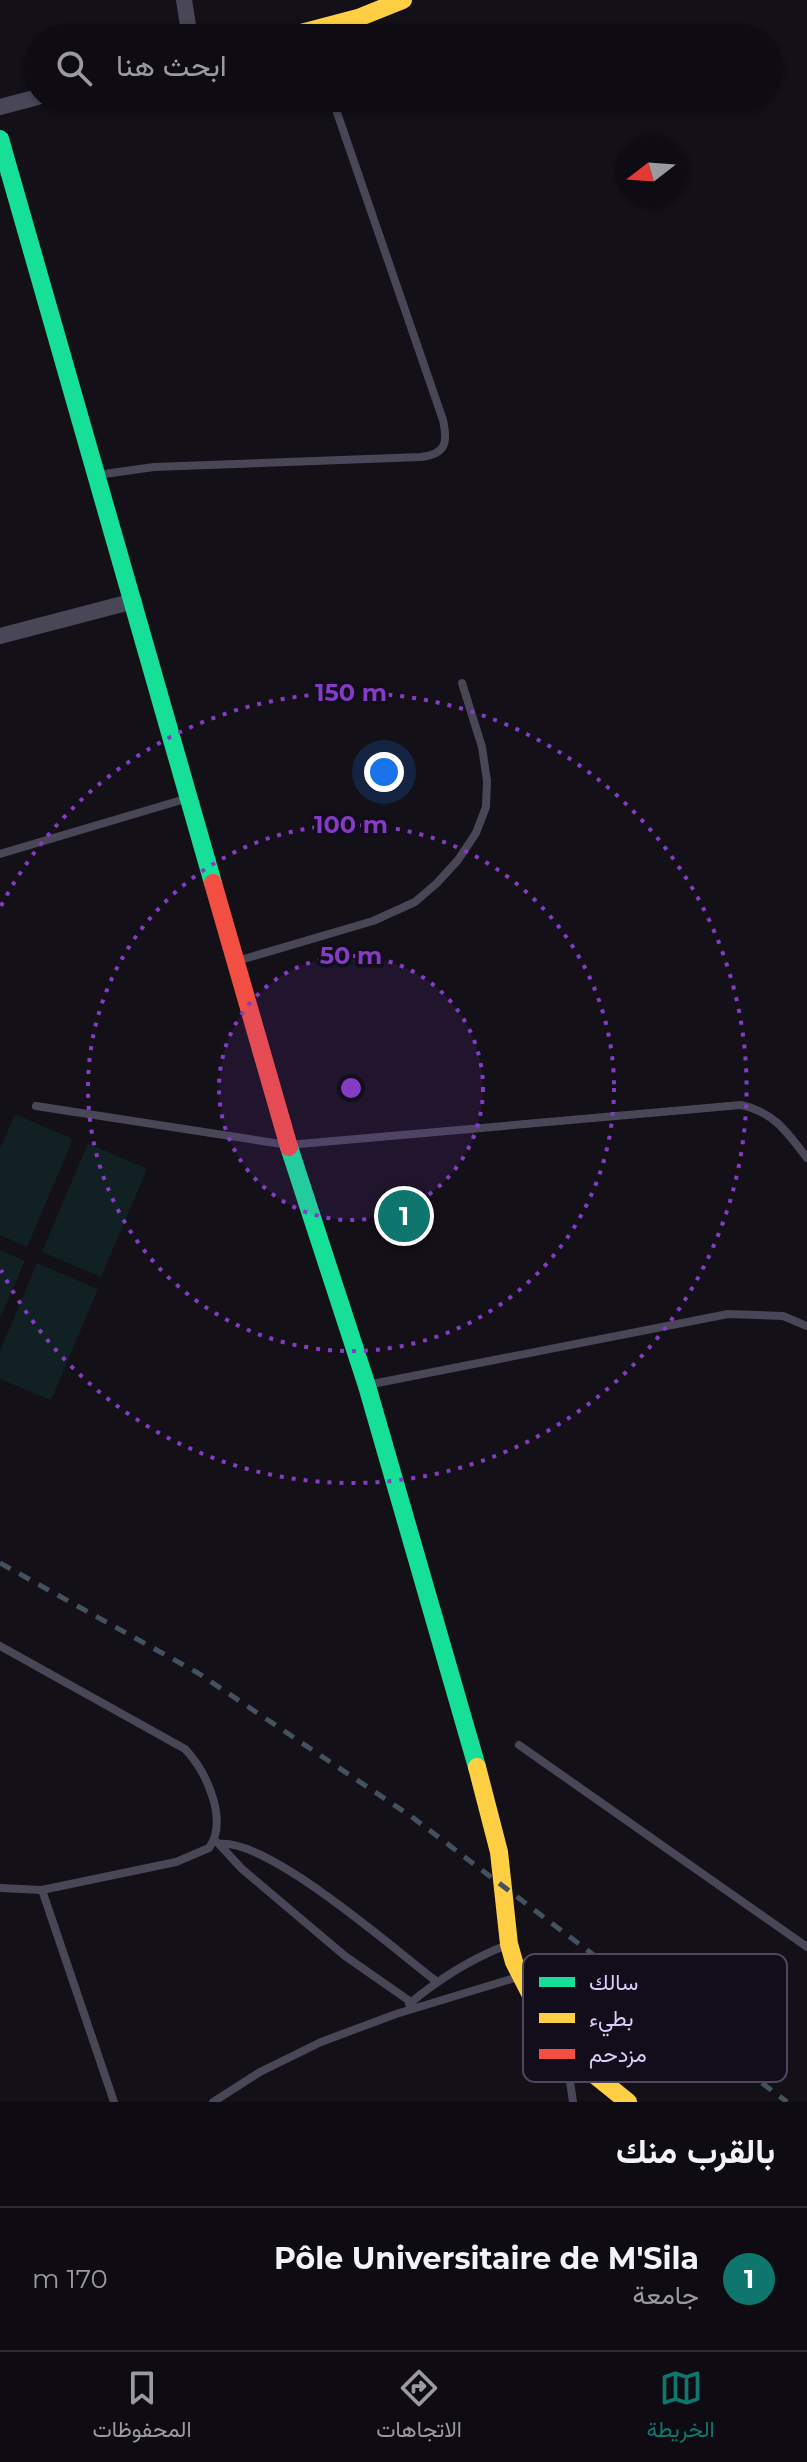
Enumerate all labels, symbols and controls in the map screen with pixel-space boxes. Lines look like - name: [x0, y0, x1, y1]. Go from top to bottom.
- search box: [24, 24, 783, 112]
- icon: search: [52, 46, 96, 90]
- text: ابحث هنا: [116, 47, 227, 84]
- north arrow: [615, 136, 687, 208]
- text: 150 m: [315, 678, 387, 707]
- your location: [364, 752, 404, 792]
- text: 100 m: [314, 810, 388, 839]
- text: 50 m: [320, 941, 382, 970]
- centre of rings: [337, 1074, 365, 1102]
- pin: 1: [378, 1186, 430, 1246]
- legend: [523, 1954, 787, 2082]
- text: سالك: [589, 1969, 638, 1996]
- text: بطيء: [589, 2005, 634, 2037]
- text: مزدحم: [589, 2041, 647, 2069]
- text: بالقرب منك: [616, 2130, 775, 2172]
- text: Pôle Universitaire de M'Sila: [274, 2240, 699, 2277]
- text: 170 m: [32, 2263, 108, 2295]
- text: 1: [744, 2263, 754, 2295]
- text: جامعة: [633, 2279, 699, 2311]
- tab: المحفوظات: [92, 2366, 192, 2449]
- tab: الاتجاهات: [376, 2366, 462, 2449]
- tab: الخريطة: [647, 2366, 715, 2449]

